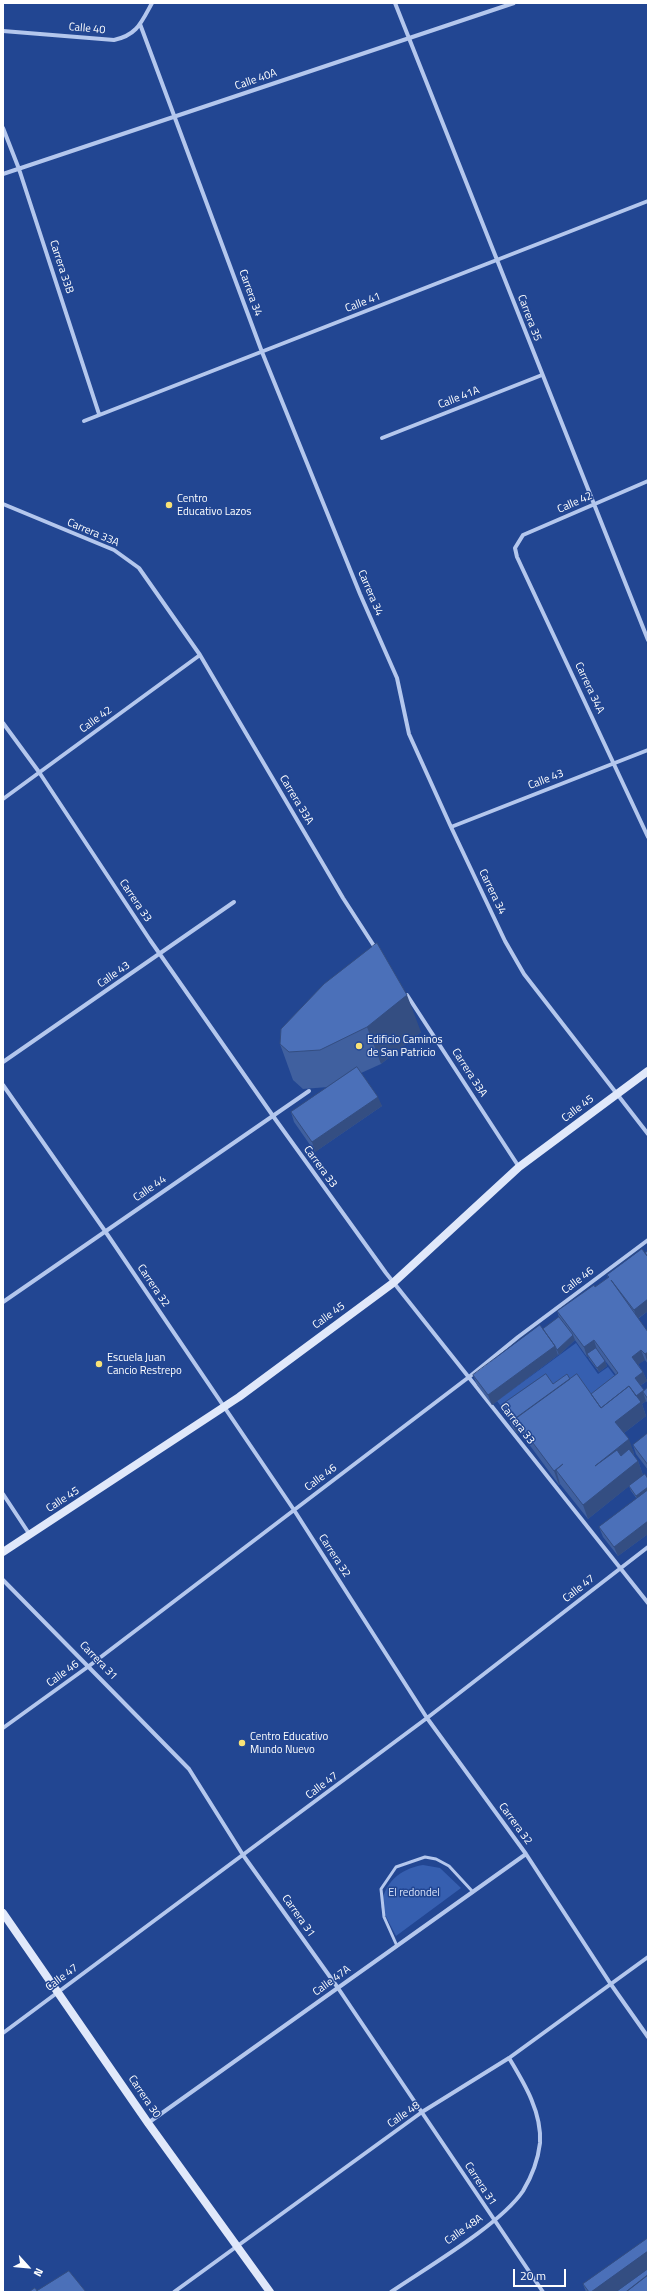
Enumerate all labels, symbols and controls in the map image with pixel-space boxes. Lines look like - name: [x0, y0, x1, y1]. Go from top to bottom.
- street label: Calle 40: [68, 21, 106, 37]
- street label: Calle 40A: [233, 67, 279, 93]
- street label: Carrera 33B: [46, 239, 76, 295]
- street label: Carrera 34: [235, 268, 265, 318]
- street label: Calle 41: [343, 290, 383, 316]
- street label: Carrera 35: [514, 293, 544, 343]
- street label: Calle 41A: [436, 384, 482, 412]
- street label: Calle 42: [555, 489, 595, 517]
- place label: Centro Educativo Lazos: [177, 492, 251, 518]
- marker: Centro Educativo Lazos: [164, 500, 174, 510]
- street label: Carrera 33A: [65, 516, 121, 550]
- street label: Carrera 34: [354, 568, 386, 618]
- street label: Carrera 34A: [571, 660, 607, 716]
- street label: Calle 42: [77, 704, 115, 736]
- street label: Calle 43: [526, 767, 566, 793]
- street label: Carrera 33A: [276, 773, 316, 827]
- street label: Carrera 34: [475, 867, 509, 917]
- street label: Carrera 33: [116, 877, 154, 925]
- street label: Calle 43: [95, 959, 133, 991]
- place label: Edificio Caminos de San Patricio: [367, 1033, 443, 1059]
- marker: Edificio Caminos de San Patricio: [354, 1041, 364, 1051]
- street label: Carrera 33A: [448, 1046, 490, 1100]
- street label: Calle 45: [559, 1093, 597, 1125]
- street label: Carrera 33: [300, 1143, 340, 1191]
- street label: Calle 44: [131, 1173, 169, 1205]
- street label: Carrera 32: [134, 1262, 172, 1310]
- street label: Calle 46: [559, 1265, 597, 1297]
- street label: Calle 45: [310, 1300, 348, 1332]
- place label: Escuela Juan Cancio Restrepo: [107, 1351, 182, 1377]
- marker: Escuela Juan Cancio Restrepo: [94, 1359, 104, 1369]
- street label: Carrera 33: [497, 1401, 537, 1447]
- street label: Calle 46: [302, 1462, 340, 1494]
- street label: Calle 45: [44, 1484, 82, 1516]
- street label: Carrera 32: [315, 1532, 353, 1580]
- street label: Calle 47: [560, 1572, 598, 1606]
- street label: Carrera 31: [76, 1639, 120, 1683]
- street label: Calle 46: [44, 1658, 82, 1690]
- place label: Centro Educativo Mundo Nuevo: [250, 1730, 328, 1756]
- marker: Centro Educativo Mundo Nuevo: [237, 1738, 247, 1748]
- street label: Calle 47: [303, 1770, 341, 1802]
- street label: Carrera 32: [495, 1800, 535, 1848]
- park label: El redondel: [388, 1886, 440, 1900]
- street label: Carrera 31: [279, 1892, 317, 1940]
- street label: Calle 47: [43, 1962, 81, 1994]
- street label: Calle 47A: [311, 1963, 353, 1999]
- street label: Carrera 30: [125, 2073, 163, 2121]
- street label: Calle 48: [385, 2099, 423, 2131]
- street label: Carrera 31: [461, 2160, 499, 2208]
- street label: Calle 48A: [442, 2212, 486, 2248]
- north arrow: [8, 2247, 48, 2287]
- scale bar: [515, 2261, 568, 2287]
- text: N: [30, 2265, 48, 2279]
- text: 20 m: [520, 2266, 546, 2285]

